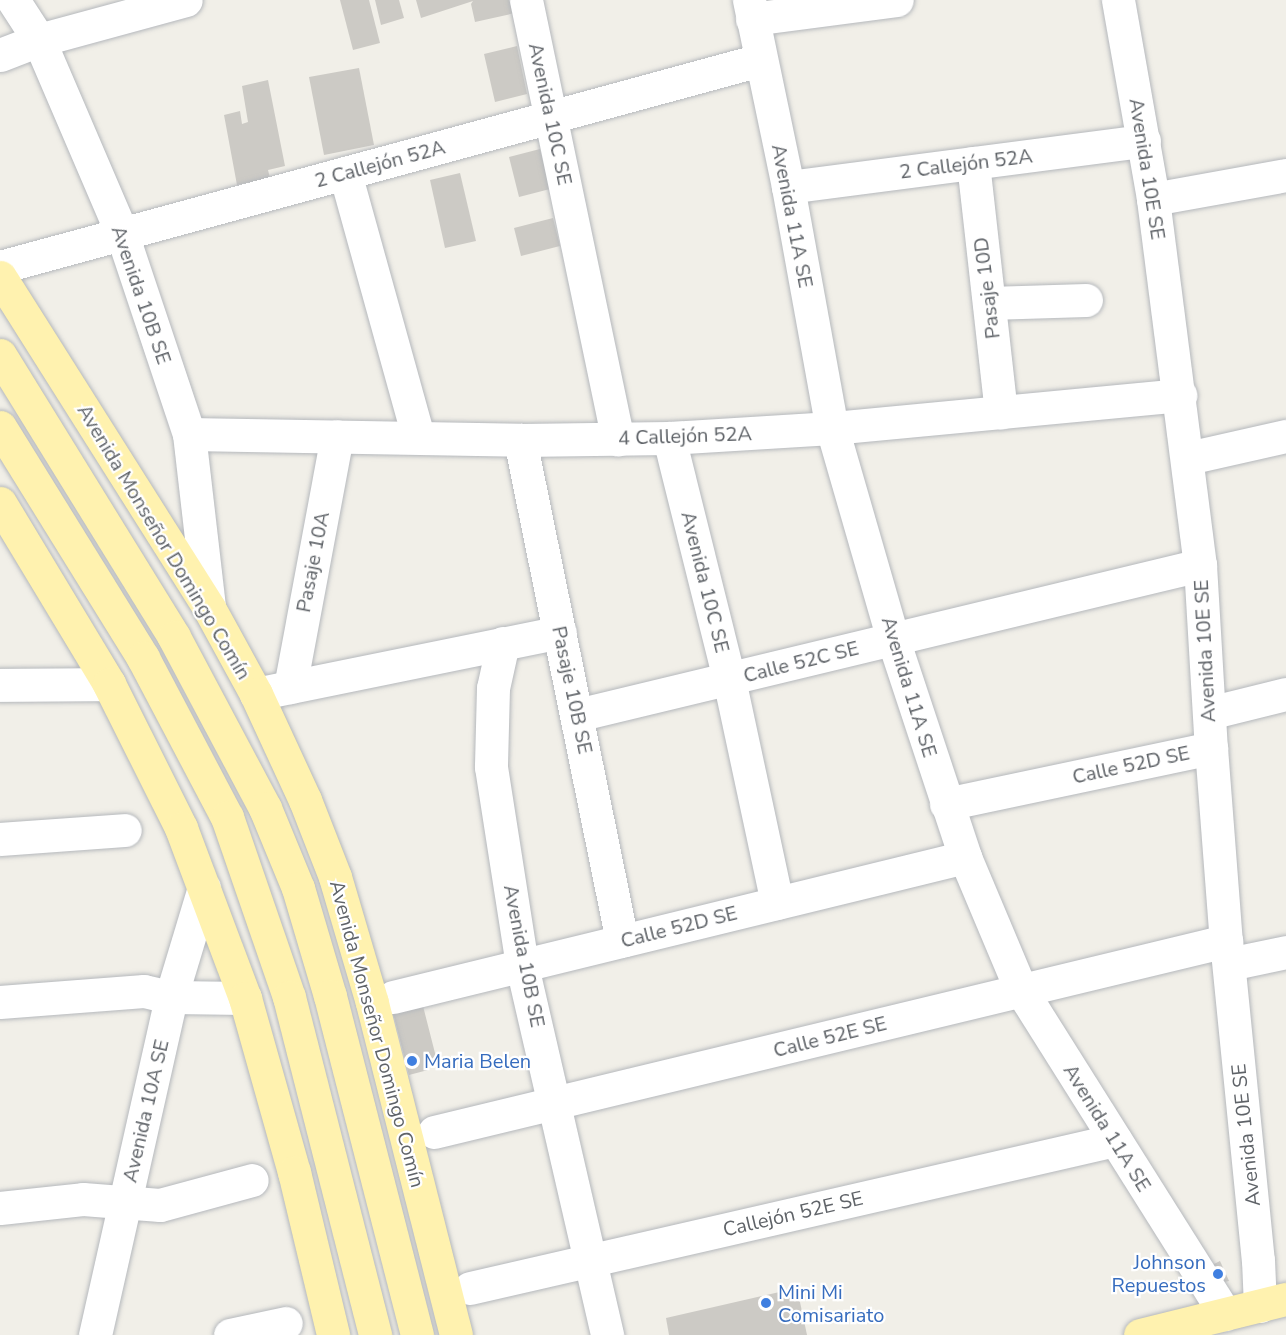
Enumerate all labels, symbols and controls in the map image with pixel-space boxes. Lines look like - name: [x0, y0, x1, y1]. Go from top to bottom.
- street label: Avenida 10C SE: [523, 41, 577, 187]
- street label: Avenida 10E SE: [1124, 97, 1170, 241]
- street label: 2 Callejón 52A: [312, 135, 448, 193]
- street label: Avenida 11A SE: [766, 142, 818, 290]
- street label: 2 Callejón 52A: [898, 144, 1034, 184]
- street label: Avenida 10B SE: [106, 223, 176, 367]
- street label: Pasaje 10D: [969, 236, 1005, 340]
- street label: Avenida Monseñor Domingo Comín: [72, 400, 256, 684]
- street label: 4 Callejón 52A: [618, 422, 752, 450]
- street label: Avenida 10C SE: [676, 509, 734, 655]
- street label: Pasaje 10A: [291, 510, 335, 614]
- street label: Avenida 10E SE: [1189, 579, 1221, 723]
- street label: Avenida 11A SE: [876, 614, 942, 760]
- street label: Pasaje 10B SE: [547, 624, 597, 756]
- street label: Calle 52C SE: [741, 636, 861, 688]
- street label: Calle 52D SE: [1070, 741, 1192, 789]
- street label: Avenida Monseñor Domingo Comín: [324, 878, 430, 1190]
- street label: Avenida 10B SE: [498, 883, 550, 1029]
- street label: Calle 52D SE: [618, 901, 740, 953]
- street label: Calle 52E SE: [771, 1011, 889, 1063]
- street label: Avenida 10A SE: [118, 1037, 174, 1185]
- place label: Maria Belen: [424, 1049, 531, 1073]
- marker: Maria Belen: [405, 1054, 419, 1068]
- street label: Avenida 11A SE: [1058, 1060, 1156, 1196]
- street label: Avenida 10E SE: [1227, 1063, 1265, 1207]
- street label: Callejón 52E SE: [721, 1186, 865, 1242]
- place label: Johnson Repuestos: [1112, 1250, 1206, 1297]
- marker: Johnson Repuestos: [1211, 1267, 1225, 1281]
- place label: Mini Mi Comisariato: [778, 1280, 884, 1327]
- marker: Mini Mi Comisariato: [759, 1296, 773, 1310]

